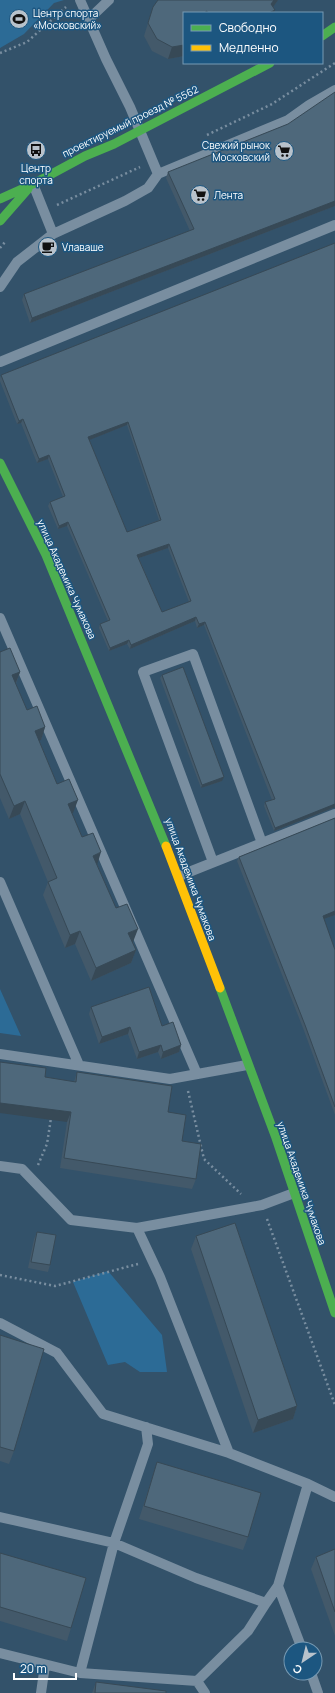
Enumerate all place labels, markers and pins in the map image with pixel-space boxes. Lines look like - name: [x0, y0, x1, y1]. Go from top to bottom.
- place label: Центр спорта «Московский»: [33, 6, 102, 32]
- sports icon: Центр спорта «Московский»: [8, 8, 30, 30]
- place label: Свежий рынок Московский: [202, 138, 271, 164]
- bus stop icon: Центр спорта: [25, 139, 47, 161]
- supermarket icon: Свежий рынок Московский: [273, 140, 295, 162]
- place label: Центр спорта: [19, 161, 53, 187]
- supermarket icon: Лента: [189, 184, 211, 206]
- place label: Лента: [214, 188, 243, 202]
- cafe icon: Vлаваше: [37, 236, 59, 258]
- place label: Vлаваше: [62, 240, 104, 254]

